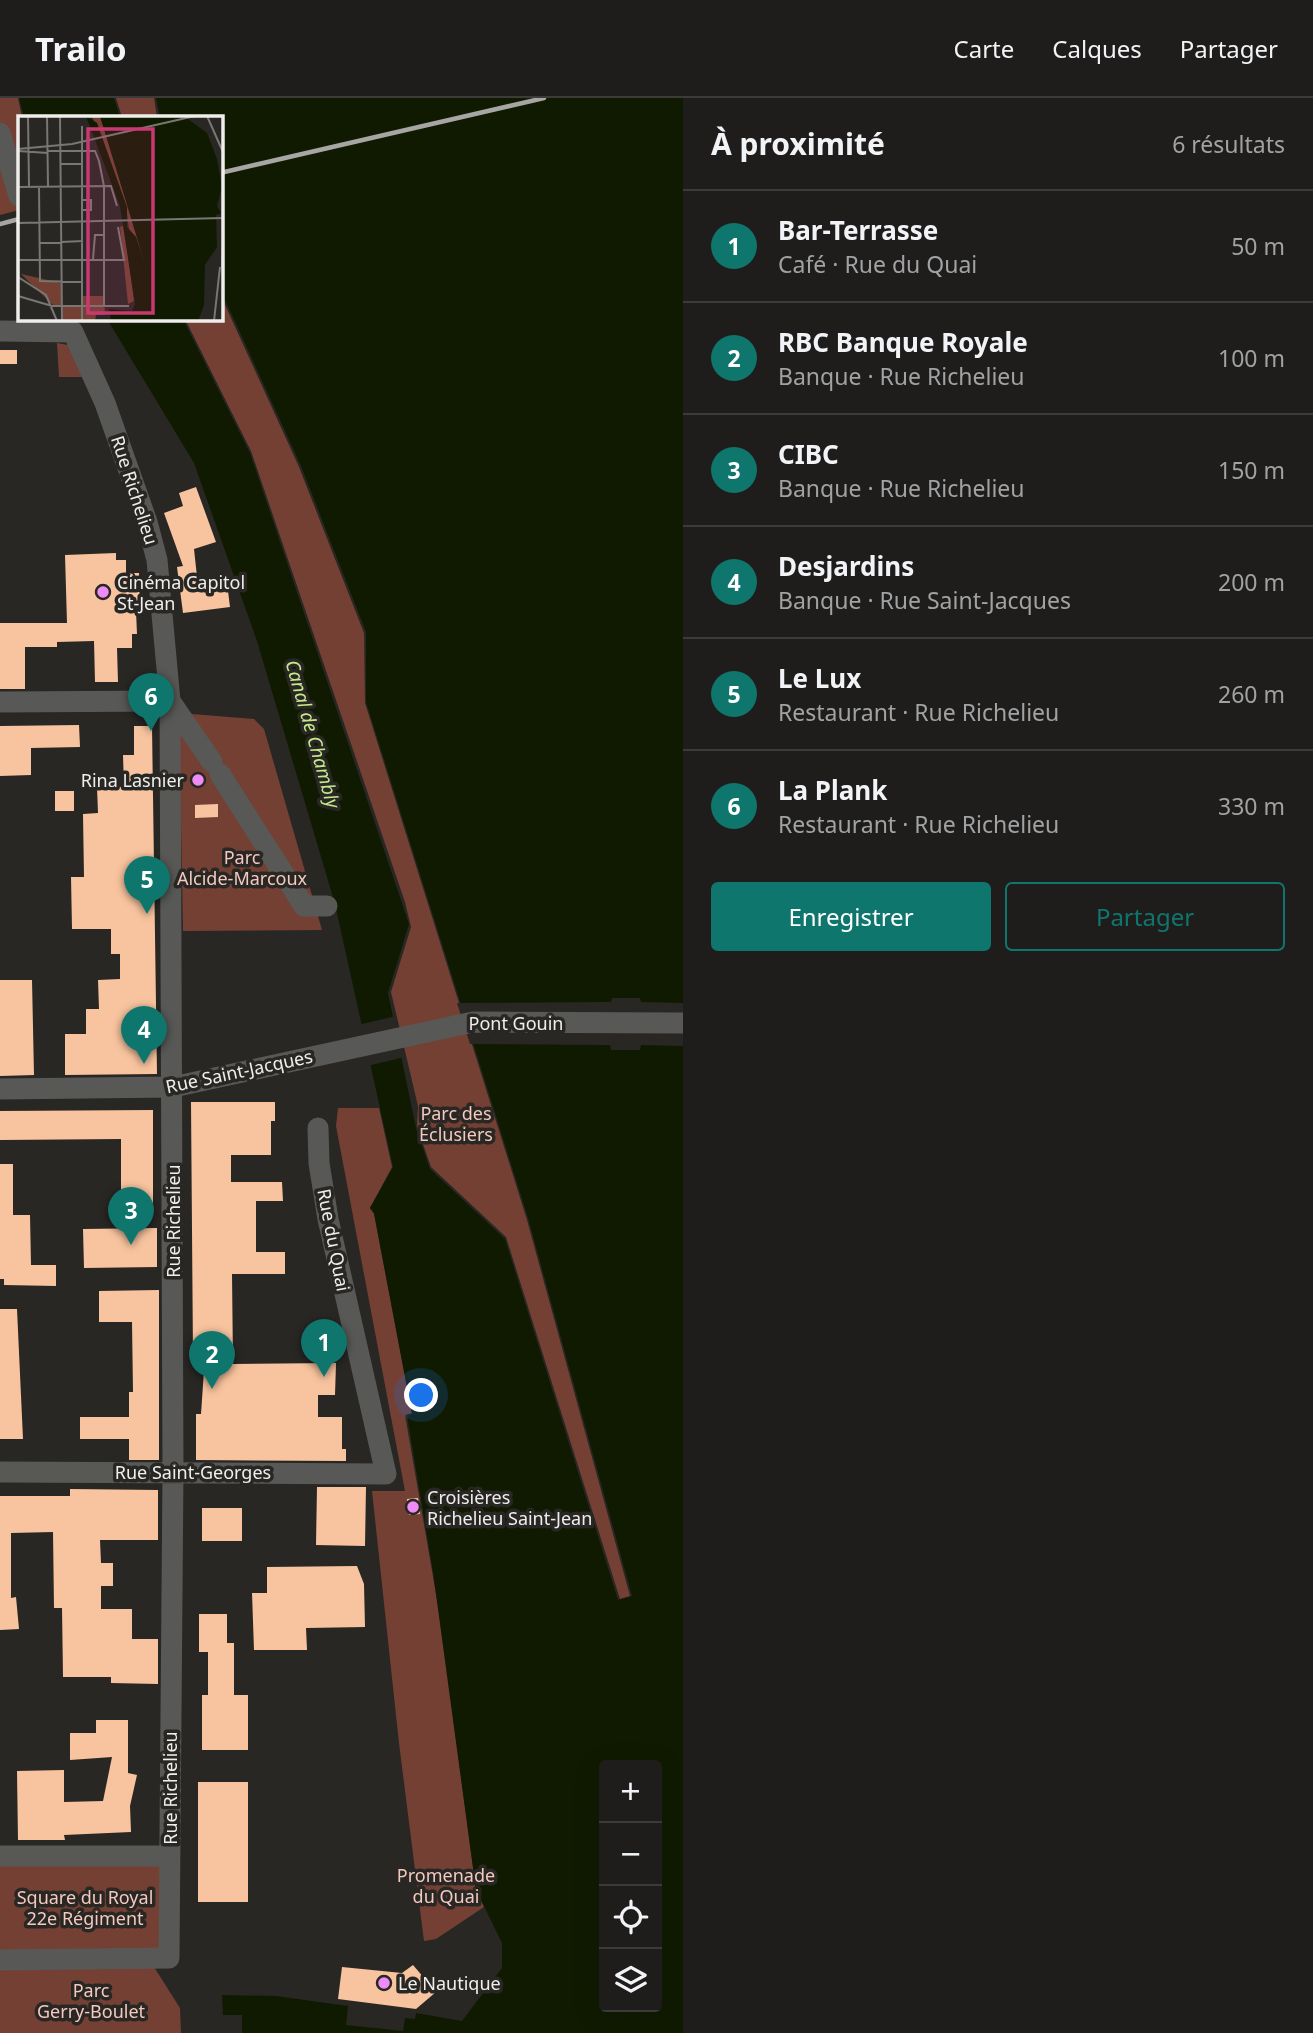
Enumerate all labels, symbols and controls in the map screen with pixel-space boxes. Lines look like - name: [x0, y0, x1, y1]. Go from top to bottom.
- text: Trailo: [35, 26, 127, 71]
- text: Carte: [954, 32, 1014, 65]
- text: Calques: [1052, 32, 1142, 65]
- text: Partager: [1180, 32, 1278, 65]
- inset map: [18, 116, 222, 320]
- text: À proximité: [711, 123, 885, 164]
- text: 6 résultats: [1172, 128, 1285, 160]
- text: Bar-Terrasse: [778, 212, 938, 248]
- text: 1: [727, 230, 741, 262]
- text: 50 m: [1231, 230, 1285, 262]
- text: Café · Rue du Quai: [778, 248, 977, 280]
- text: RBC Banque Royale: [778, 324, 1028, 360]
- text: 2: [727, 342, 741, 374]
- text: 100 m: [1218, 342, 1285, 374]
- text: Banque · Rue Richelieu: [778, 360, 1025, 392]
- street label: Rue Richelieu: [106, 432, 164, 548]
- text: CIBC: [778, 436, 839, 472]
- text: 3: [727, 454, 741, 486]
- text: 150 m: [1218, 454, 1285, 486]
- text: Banque · Rue Richelieu: [778, 472, 1025, 504]
- text: Desjardins: [778, 548, 914, 584]
- text: 4: [727, 566, 741, 598]
- text: 200 m: [1218, 566, 1285, 598]
- place label: Cinéma Capitol St-Jean: [117, 570, 245, 615]
- marker: Cinéma Capitol St-Jean: [95, 584, 111, 600]
- text: Banque · Rue Saint-Jacques: [778, 584, 1071, 616]
- water label: Canal de Chambly: [279, 657, 347, 812]
- text: Le Lux: [778, 660, 861, 696]
- pin: 6: [128, 673, 174, 731]
- text: 5: [727, 678, 741, 710]
- text: 260 m: [1218, 678, 1285, 710]
- text: Restaurant · Rue Richelieu: [778, 696, 1059, 728]
- place label: Rina Lasnier: [81, 768, 185, 792]
- marker: Rina Lasnier: [190, 772, 206, 788]
- text: La Plank: [778, 772, 887, 808]
- text: 6: [727, 790, 741, 822]
- text: 330 m: [1218, 790, 1285, 822]
- text: Restaurant · Rue Richelieu: [778, 808, 1059, 840]
- park label: Parc Alcide-Marcoux: [177, 845, 308, 890]
- pin: 5: [124, 856, 170, 914]
- button: Enregistrer: [711, 882, 991, 951]
- button: Partager: [1005, 882, 1285, 951]
- pin: 4: [121, 1006, 167, 1064]
- street label: Pont Gouin: [469, 1011, 563, 1035]
- street label: Rue Saint-Jacques: [163, 1044, 315, 1098]
- park label: Parc des Éclusiers: [419, 1101, 493, 1146]
- street label: Rue Richelieu: [161, 1164, 185, 1278]
- pin: 3: [108, 1187, 154, 1245]
- street label: Rue du Quai: [312, 1187, 356, 1293]
- pin: 1: [301, 1319, 347, 1377]
- pin: 2: [189, 1331, 235, 1389]
- your location: [404, 1378, 438, 1412]
- street label: Rue Saint-Georges: [115, 1460, 271, 1484]
- place label: Croisières Richelieu Saint-Jean: [427, 1485, 592, 1530]
- marker: Croisières Richelieu Saint-Jean: [405, 1499, 421, 1515]
- street label: Rue Richelieu: [158, 1731, 182, 1845]
- map controls: [599, 1760, 662, 2012]
- button: +: [599, 1760, 662, 1823]
- button: −: [599, 1823, 662, 1886]
- park label: Promenade du Quai: [397, 1863, 495, 1908]
- park label: Square du Royal 22e Régiment: [17, 1885, 153, 1930]
- button: locate: [599, 1886, 662, 1949]
- button: layers: [599, 1949, 662, 2012]
- place label: Le Nautique: [398, 1971, 501, 1995]
- marker: Le Nautique: [376, 1975, 392, 1991]
- park label: Parc Gerry-Boulet: [37, 1978, 146, 2023]

